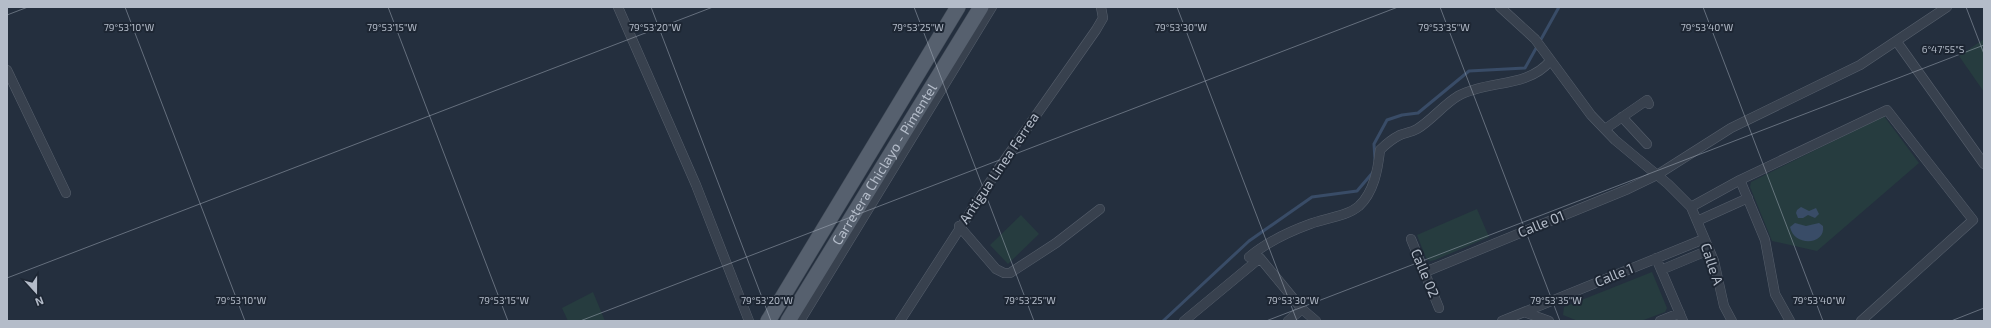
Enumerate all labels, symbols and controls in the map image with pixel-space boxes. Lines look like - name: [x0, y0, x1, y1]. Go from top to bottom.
- text: 79°53'10"W: [104, 21, 155, 33]
- text: 79°53'15"W: [367, 21, 417, 33]
- text: 79°53'20"W: [629, 21, 682, 33]
- text: 79°53'25"W: [892, 21, 944, 33]
- text: 79°53'30"W: [1155, 21, 1208, 33]
- text: 79°53'35"W: [1418, 21, 1470, 33]
- text: 79°53'40"W: [1681, 21, 1734, 33]
- text: 6°47'55"S: [1922, 43, 1965, 55]
- street label: Carretera Chiclayo - Pimentel: [828, 79, 940, 248]
- street label: Antigua Linea Ferrea: [955, 109, 1042, 227]
- street label: Calle 01: [1515, 207, 1567, 241]
- street label: Calle A: [1698, 241, 1727, 287]
- street label: Calle 02: [1408, 246, 1443, 300]
- street label: Calle 1: [1592, 259, 1636, 290]
- north arrow: [16, 272, 56, 312]
- text: N: [34, 294, 46, 309]
- text: 79°53'10"W: [216, 294, 267, 306]
- text: 79°53'15"W: [479, 294, 529, 306]
- text: 79°53'20"W: [741, 294, 794, 306]
- text: 79°53'25"W: [1004, 294, 1056, 306]
- text: 79°53'30"W: [1267, 294, 1320, 306]
- text: 79°53'35"W: [1530, 294, 1582, 306]
- text: 79°53'40"W: [1793, 294, 1846, 306]

